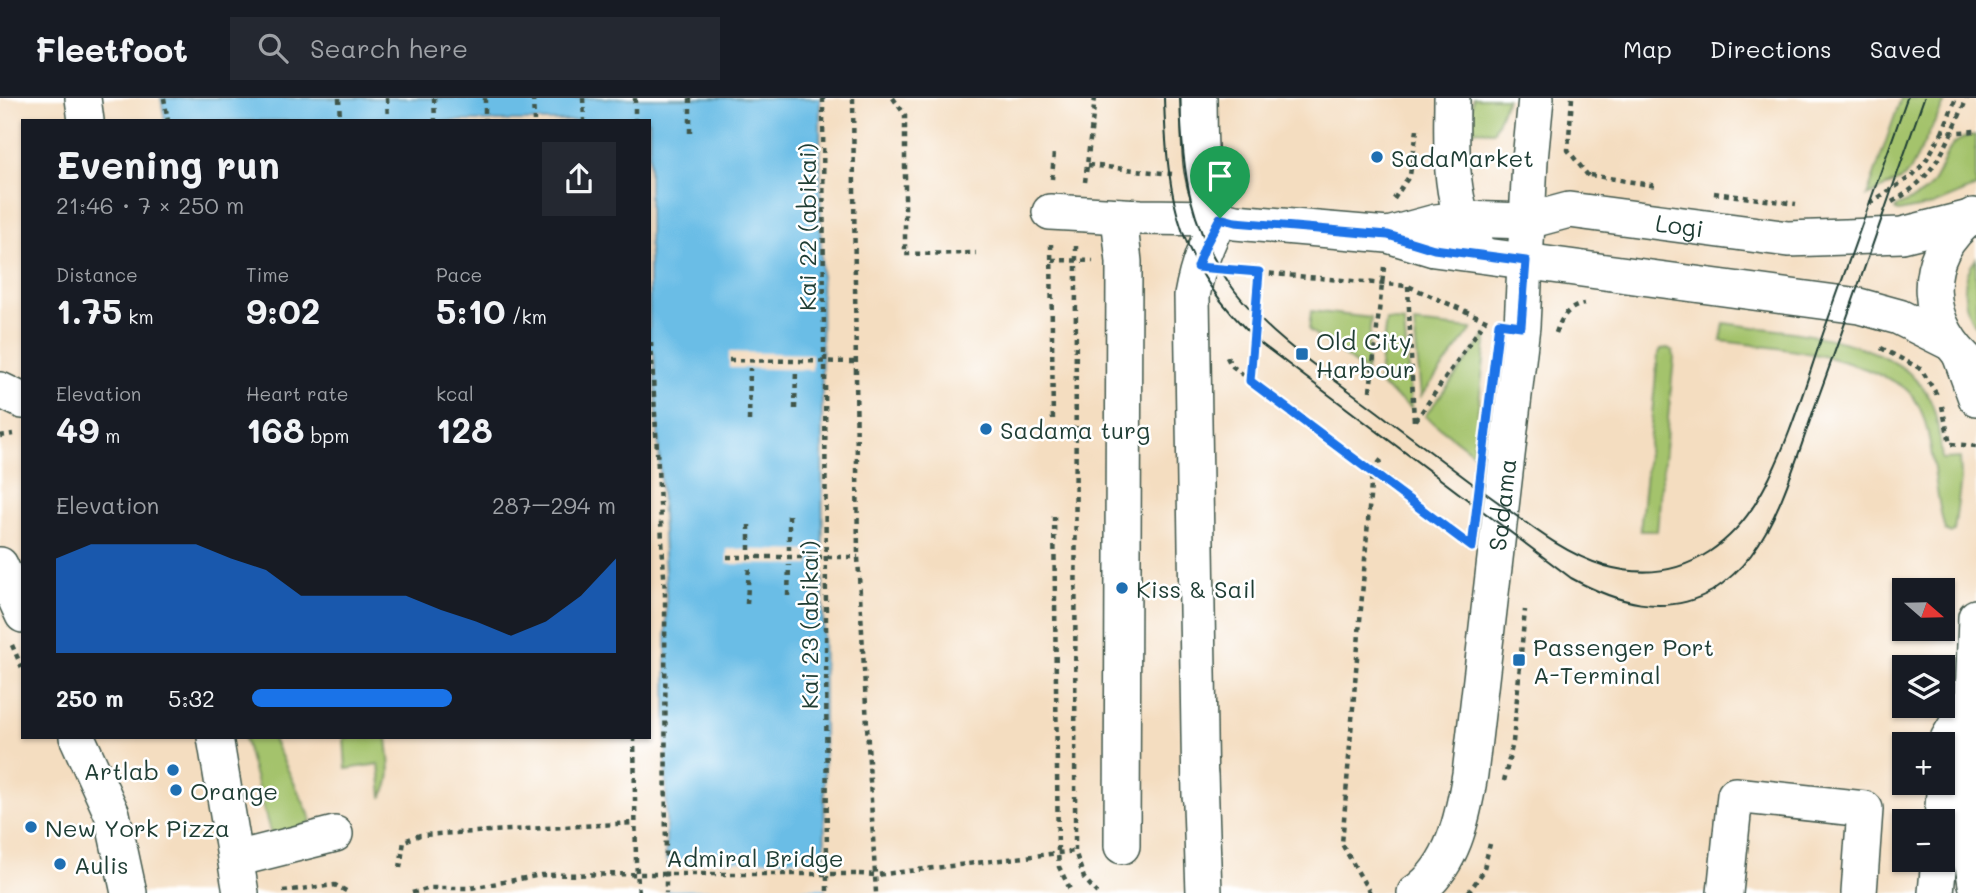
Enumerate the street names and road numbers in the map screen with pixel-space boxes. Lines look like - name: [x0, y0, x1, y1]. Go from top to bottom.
- street label: Kai 22 (abikai): [791, 143, 822, 311]
- street label: Logi: [1654, 206, 1706, 243]
- street label: Sadama: [1481, 457, 1522, 552]
- street label: Kai 23 (abikai): [793, 541, 824, 709]
- street label: Admiral Bridge: [666, 842, 844, 873]

